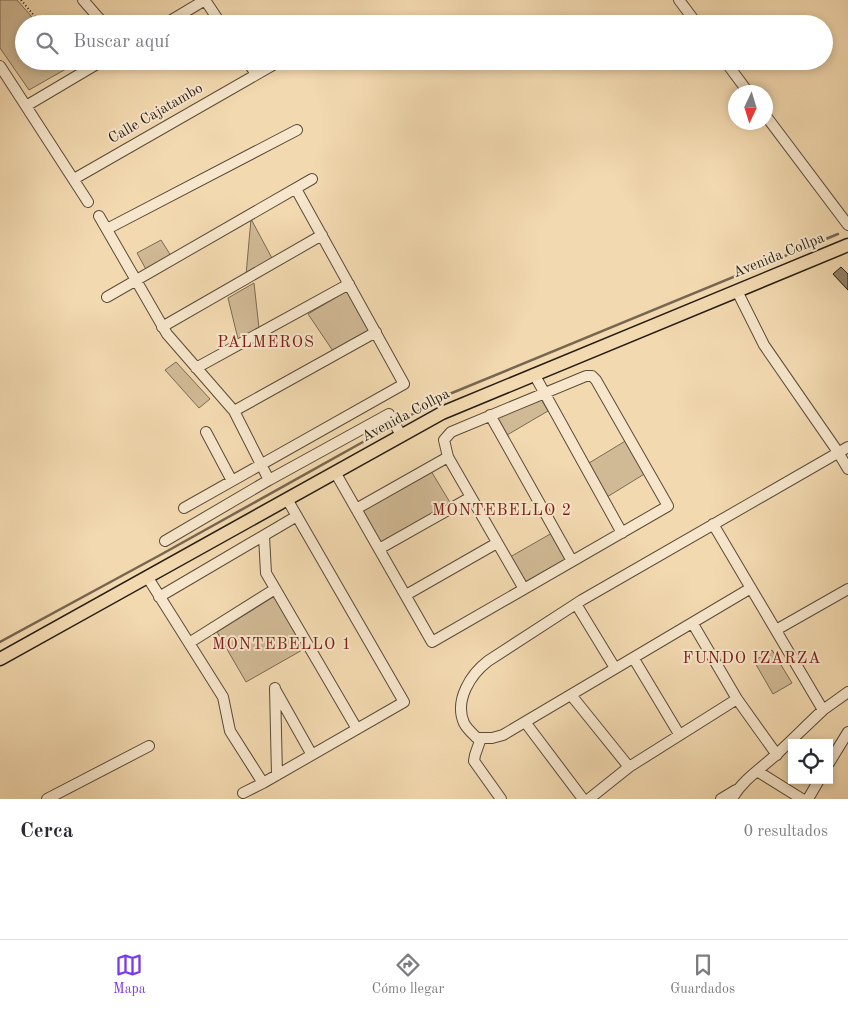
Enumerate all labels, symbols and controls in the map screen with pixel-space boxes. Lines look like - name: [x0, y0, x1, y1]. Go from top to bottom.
- search box: [15, 15, 833, 70]
- icon: search: [33, 29, 61, 57]
- text: Buscar aquí: [73, 33, 169, 52]
- street label: Calle Cajatambo: [106, 81, 206, 147]
- north arrow: [728, 85, 773, 130]
- street label: Avenida Collpa: [731, 231, 827, 281]
- district label: PALMEROS: [217, 335, 315, 351]
- street label: Avenida Collpa: [360, 386, 453, 445]
- district label: MONTEBELLO 2: [432, 503, 572, 519]
- district label: MONTEBELLO 1: [212, 637, 352, 653]
- district label: FUNDO IZARZA: [683, 651, 821, 667]
- map controls: [788, 739, 833, 784]
- button: locate: [788, 739, 833, 784]
- text: Cerca: [20, 821, 73, 842]
- text: 0 resultados: [744, 824, 828, 840]
- tab: Mapa: [113, 951, 146, 998]
- tab: Cómo llegar: [372, 951, 444, 998]
- tab: Guardados: [670, 951, 735, 998]

